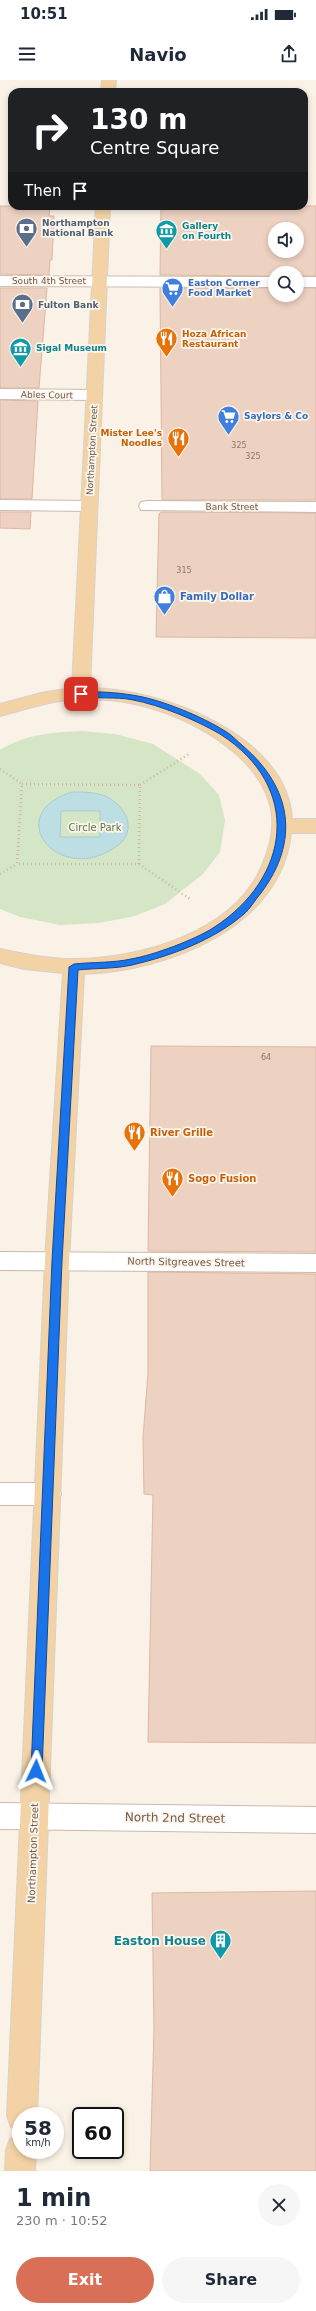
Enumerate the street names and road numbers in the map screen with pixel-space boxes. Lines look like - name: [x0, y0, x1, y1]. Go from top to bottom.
- street label: South 4th Street: [12, 276, 87, 286]
- street label: Ables Court: [21, 390, 74, 400]
- street label: Northampton Street: [85, 404, 99, 495]
- street label: Bank Street: [206, 502, 259, 512]
- street label: North Sitgreaves Street: [127, 1255, 245, 1269]
- street label: Northampton Street: [26, 1803, 40, 1903]
- street label: North 2nd Street: [125, 1810, 226, 1826]

